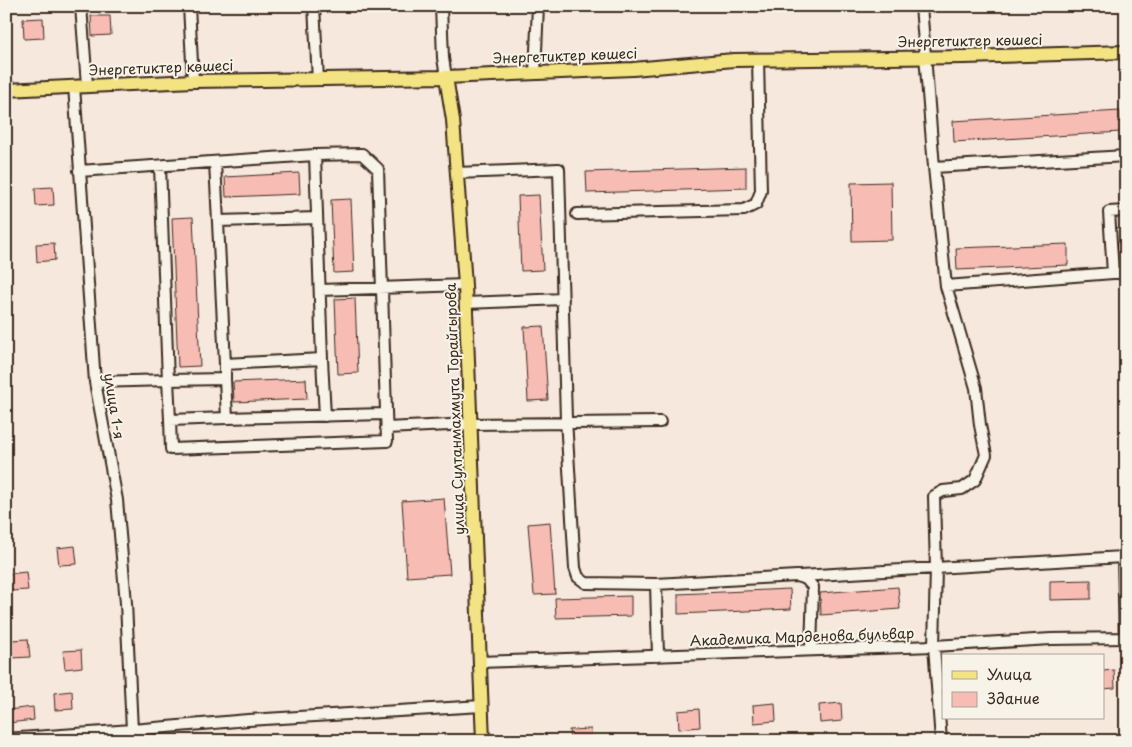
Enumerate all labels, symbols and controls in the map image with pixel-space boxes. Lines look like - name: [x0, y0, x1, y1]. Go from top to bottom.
- street label: Энергетиктер көшесі: [897, 29, 1043, 52]
- street label: Энергетиктер көшесі: [492, 42, 638, 69]
- street label: Энергетиктер көшесі: [88, 54, 234, 81]
- street label: улица Султанмахмута Торайгырова: [440, 282, 469, 535]
- street label: улица 1-я: [99, 371, 130, 440]
- street label: Академика Марденова бульвар: [689, 622, 915, 651]
- legend: [942, 654, 1104, 720]
- text: Улица: [987, 662, 1032, 685]
- text: Здание: [987, 686, 1040, 709]

